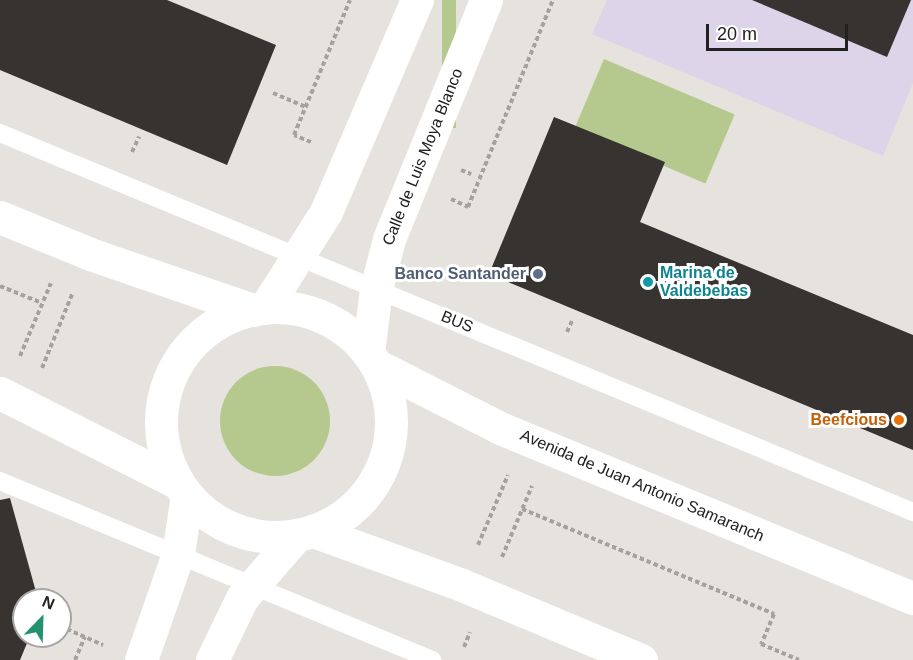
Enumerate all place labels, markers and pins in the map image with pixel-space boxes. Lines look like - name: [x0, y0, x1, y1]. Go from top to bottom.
- place label: Marina de Valdebebas: [660, 263, 748, 301]
- place label: Banco Santander: [394, 264, 526, 284]
- marker: Banco Santander: [531, 267, 545, 281]
- marker: Marina de Valdebebas: [641, 275, 655, 289]
- place label: Beefcious: [811, 410, 887, 430]
- marker: Beefcious: [892, 413, 906, 427]

